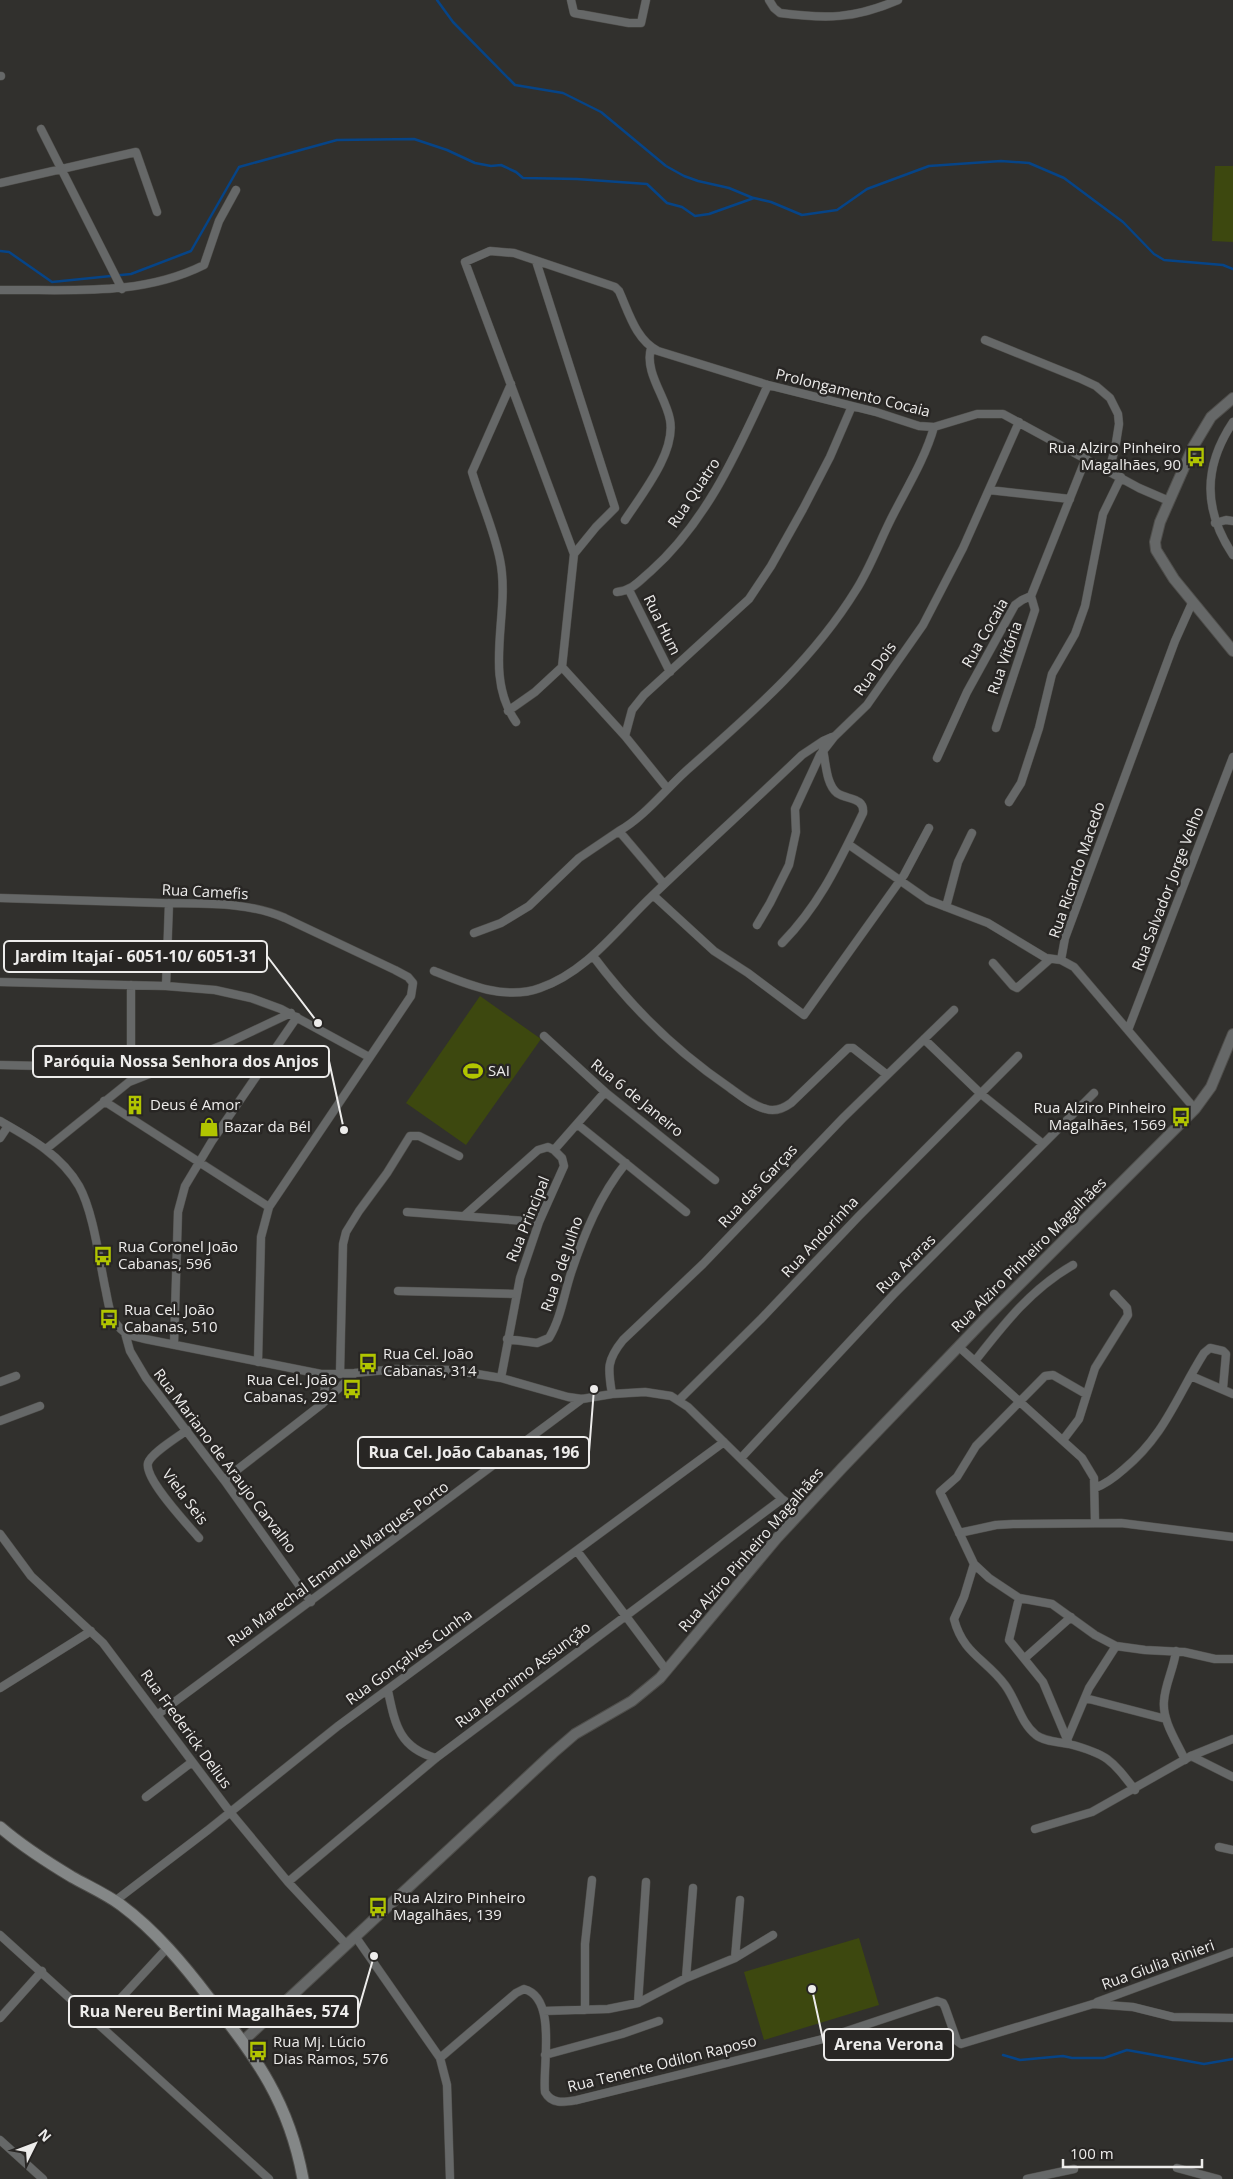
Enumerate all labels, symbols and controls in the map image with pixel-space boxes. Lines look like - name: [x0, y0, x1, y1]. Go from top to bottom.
- street label: Prolongamento Cocaia: [774, 363, 933, 421]
- place label: Rua Alziro Pinheiro Magalhães, 90: [1049, 437, 1181, 474]
- bus stop icon: Rua Alziro Pinheiro Magalhães, 90: [1185, 446, 1207, 468]
- street label: Rua Quatro: [662, 454, 724, 531]
- street label: Rua Hum: [640, 591, 686, 658]
- street label: Rua Cocaia: [956, 594, 1012, 671]
- street label: Rua Vitória: [982, 618, 1026, 697]
- street label: Rua Dois: [848, 637, 900, 699]
- street label: Rua Ricardo Macedo: [1043, 799, 1109, 941]
- street label: Rua Salvador Jorge Velho: [1127, 804, 1208, 974]
- street label: Rua Camefis: [161, 879, 249, 903]
- callout: Jardim Itajaí - 6051-10/ 6051-31: [4, 941, 267, 972]
- text: Jardim Itajaí - 6051-10/ 6051-31: [13, 945, 257, 967]
- callout: Paróquia Nossa Senhora dos Anjos: [33, 1046, 329, 1077]
- text: Paróquia Nossa Senhora dos Anjos: [43, 1050, 319, 1072]
- street label: Rua 6 de Janeiro: [587, 1054, 688, 1141]
- sports icon: SAI: [462, 1060, 484, 1082]
- place label: SAI: [488, 1060, 510, 1080]
- building icon: Deus é Amor: [124, 1094, 146, 1116]
- place label: Deus é Amor: [150, 1094, 240, 1114]
- place label: Rua Alziro Pinheiro Magalhães, 1569: [1034, 1097, 1166, 1134]
- bus stop icon: Rua Alziro Pinheiro Magalhães, 1569: [1170, 1106, 1192, 1128]
- shop icon: Bazar da Bél: [198, 1116, 220, 1138]
- place label: Bazar da Bél: [224, 1116, 311, 1136]
- street label: Rua das Garças: [713, 1139, 801, 1231]
- street label: Rua Alziro Pinheiro Magalhães: [946, 1172, 1110, 1336]
- street label: Rua Principal: [501, 1173, 553, 1265]
- street label: Rua Andorinha: [776, 1191, 862, 1281]
- street label: Rua 9 de Julho: [535, 1213, 587, 1314]
- street label: Rua Araras: [871, 1229, 939, 1297]
- place label: Rua Coronel João Cabanas, 596: [118, 1236, 238, 1273]
- bus stop icon: Rua Coronel João Cabanas, 596: [92, 1245, 114, 1267]
- place label: Rua Cel. João Cabanas, 510: [124, 1299, 218, 1336]
- bus stop icon: Rua Cel. João Cabanas, 510: [98, 1308, 120, 1330]
- place label: Rua Cel. João Cabanas, 314: [383, 1343, 477, 1380]
- bus stop icon: Rua Cel. João Cabanas, 314: [357, 1352, 379, 1374]
- street label: Rua Mariano de Araujo Carvalho: [150, 1364, 302, 1557]
- place label: Rua Cel. João Cabanas, 292: [244, 1369, 337, 1406]
- bus stop icon: Rua Cel. João Cabanas, 292: [341, 1378, 363, 1400]
- callout: Rua Cel. João Cabanas, 196: [358, 1437, 589, 1468]
- text: Rua Cel. João Cabanas, 196: [368, 1441, 580, 1463]
- street label: Rua Alziro Pinheiro Magalhães: [673, 1463, 827, 1636]
- street label: Viela Seis: [158, 1465, 213, 1528]
- street label: Rua Marechal Emanuel Marques Porto: [223, 1476, 452, 1650]
- street label: Rua Gonçalves Cunha: [341, 1604, 476, 1709]
- street label: Rua Jeronimo Assunção: [451, 1617, 594, 1732]
- street label: Rua Frederick Delius: [137, 1665, 237, 1792]
- place label: Rua Alziro Pinheiro Magalhães, 139: [393, 1887, 525, 1924]
- bus stop icon: Rua Alziro Pinheiro Magalhães, 139: [367, 1896, 389, 1918]
- street label: Rua Giulia Rinieri: [1098, 1934, 1217, 1994]
- callout: Rua Nereu Bertini Magalhães, 574: [69, 1996, 358, 2027]
- text: Rua Nereu Bertini Magalhães, 574: [79, 2000, 349, 2022]
- callout: Arena Verona: [824, 2029, 953, 2060]
- street label: Rua Tenente Odilon Raposo: [565, 2030, 758, 2096]
- place label: Rua Mj. Lúcio Dias Ramos, 576: [273, 2031, 388, 2068]
- text: Arena Verona: [834, 2033, 944, 2055]
- bus stop icon: Rua Mj. Lúcio Dias Ramos, 576: [247, 2040, 269, 2062]
- north arrow: [10, 2119, 60, 2169]
- text: N: [34, 2124, 56, 2146]
- scale bar: [1063, 2136, 1202, 2168]
- text: 100 m: [1070, 2143, 1114, 2163]

